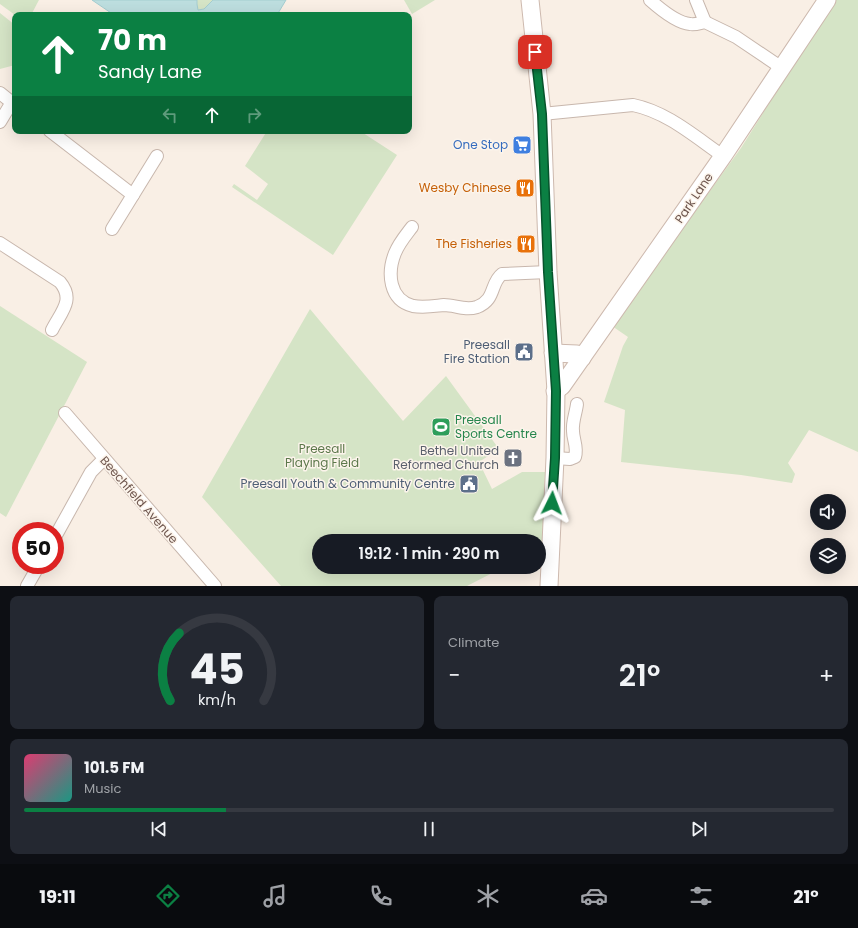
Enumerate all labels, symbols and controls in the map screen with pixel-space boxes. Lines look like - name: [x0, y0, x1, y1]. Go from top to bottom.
- text: 70 m: [98, 21, 167, 60]
- icon: ahead: [32, 28, 84, 80]
- pin: [518, 35, 552, 69]
- icon: arrive: [524, 41, 546, 63]
- text: Sandy Lane: [98, 59, 202, 84]
- icon: left: [159, 104, 181, 126]
- icon: ahead: [201, 104, 223, 126]
- icon: right: [243, 104, 265, 126]
- supermarket icon: One Stop: [511, 134, 533, 156]
- place label: One Stop: [453, 136, 508, 153]
- street label: Park Lane: [671, 169, 717, 226]
- restaurant icon: Wesby Chinese: [514, 177, 536, 199]
- place label: Wesby Chinese: [419, 179, 511, 196]
- restaurant icon: The Fisheries: [515, 233, 537, 255]
- place label: The Fisheries: [436, 235, 512, 252]
- place label: Preesall Fire Station: [444, 336, 510, 367]
- public building icon: Preesall Fire Station: [513, 341, 535, 363]
- place label: Preesall Sports Centre: [455, 411, 537, 442]
- sports icon: Preesall Sports Centre: [430, 416, 452, 438]
- park label: Preesall Playing Field: [285, 440, 359, 471]
- place label: Bethel United Reformed Church: [393, 442, 499, 473]
- church icon: Bethel United Reformed Church: [502, 447, 524, 469]
- street label: Beechfield Avenue: [97, 452, 182, 547]
- public building icon: Preesall Youth & Community Centre: [458, 473, 480, 495]
- place label: Preesall Youth & Community Centre: [241, 475, 455, 492]
- position arrow: [531, 482, 573, 524]
- map controls: [810, 494, 846, 574]
- button: sound: [810, 494, 846, 530]
- speed limit sign: 50: [12, 522, 64, 574]
- button: layers: [810, 538, 846, 574]
- text: 19:12 · 1 min · 290 m: [359, 543, 499, 564]
- text: Climate: [448, 633, 499, 652]
- text: 45: [189, 639, 245, 698]
- text: 21°: [619, 654, 660, 697]
- text: −: [448, 660, 460, 691]
- text: +: [819, 660, 834, 691]
- text: km/h: [198, 689, 236, 709]
- text: 101.5 FM: [84, 757, 144, 778]
- text: Music: [84, 779, 121, 798]
- icon: previous: [148, 818, 170, 840]
- icon: pause: [418, 818, 440, 840]
- icon: next: [688, 818, 710, 840]
- icon: directions: [154, 882, 182, 910]
- icon: music: [261, 882, 289, 910]
- icon: phone: [367, 882, 395, 910]
- icon: climate: [474, 882, 502, 910]
- icon: car: [580, 882, 608, 910]
- icon: filters: [687, 882, 715, 910]
- text: 19:11: [39, 884, 76, 909]
- text: 21°: [793, 884, 819, 909]

